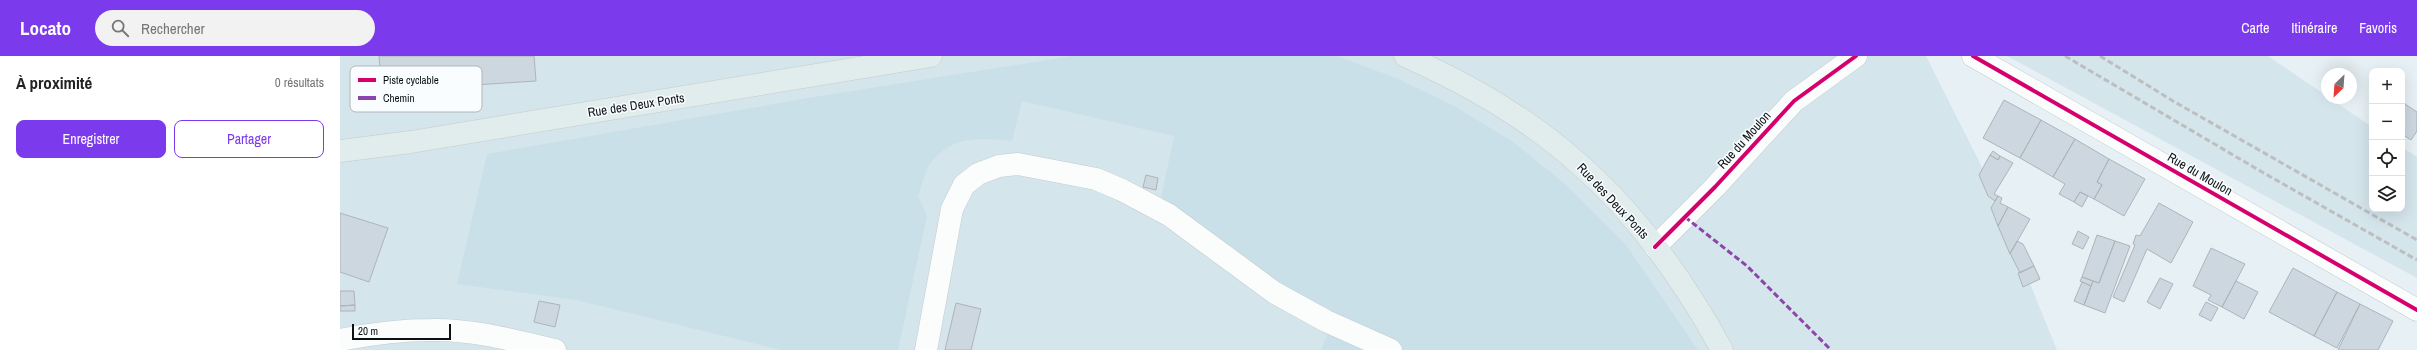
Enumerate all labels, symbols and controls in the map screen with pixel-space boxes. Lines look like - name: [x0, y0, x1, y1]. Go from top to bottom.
- search box: [95, 10, 375, 46]
- text: Locato: [20, 15, 71, 41]
- icon: search: [109, 17, 131, 39]
- text: Rechercher: [141, 18, 205, 39]
- text: Carte: [2241, 19, 2269, 37]
- text: Itinéraire: [2291, 19, 2337, 37]
- text: Favoris: [2359, 19, 2397, 37]
- legend: [350, 66, 482, 112]
- north arrow: [2321, 68, 2357, 104]
- map controls: [2369, 68, 2405, 212]
- button: +: [2369, 68, 2405, 104]
- text: À proximité: [16, 71, 92, 94]
- text: Piste cyclable: [383, 73, 439, 87]
- text: 0 résultats: [275, 74, 324, 91]
- street label: Rue des Deux Ponts: [586, 89, 686, 121]
- text: Chemin: [383, 91, 415, 105]
- button: −: [2369, 104, 2405, 140]
- street label: Rue du Moulon: [1713, 107, 1775, 173]
- button: Enregistrer: [16, 120, 166, 158]
- button: Partager: [174, 120, 324, 158]
- button: locate: [2369, 140, 2405, 176]
- street label: Rue du Moulon: [2164, 149, 2236, 199]
- street label: Rue des Deux Ponts: [1573, 159, 1653, 243]
- button: layers: [2369, 176, 2405, 212]
- scale bar: [352, 322, 451, 341]
- text: 20 m: [358, 324, 378, 338]

